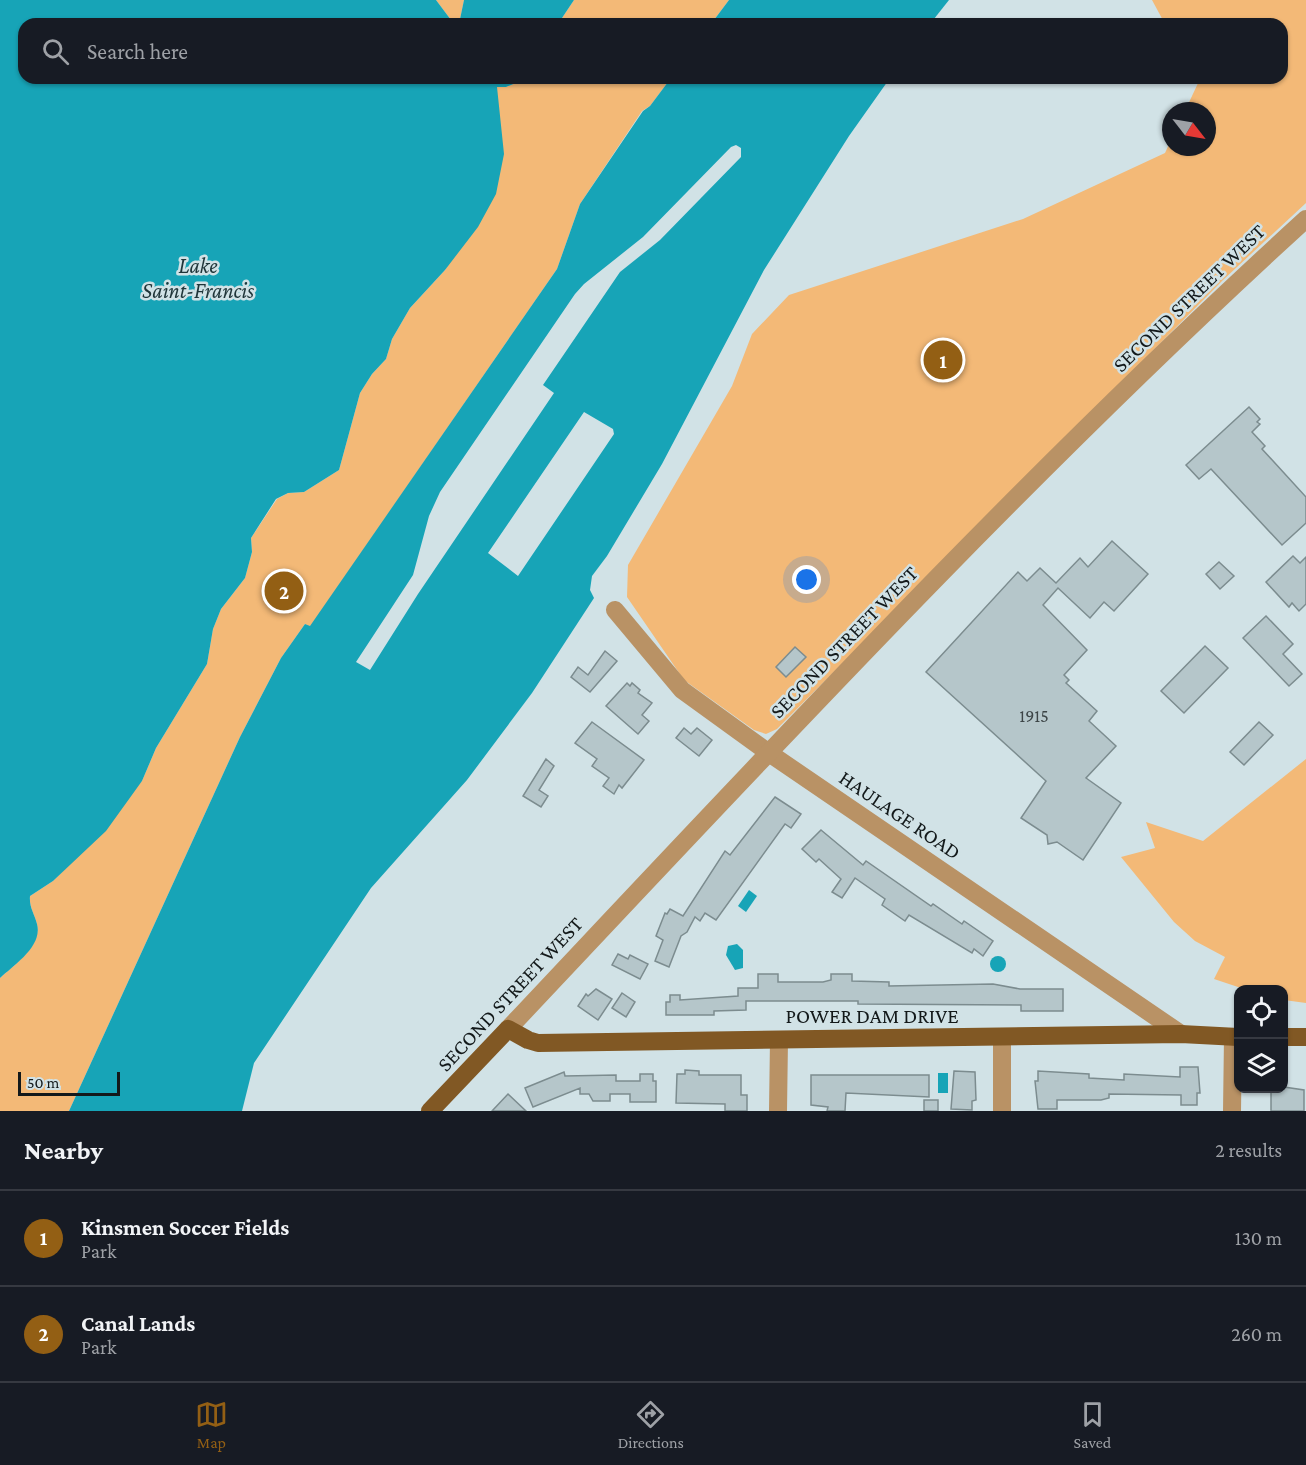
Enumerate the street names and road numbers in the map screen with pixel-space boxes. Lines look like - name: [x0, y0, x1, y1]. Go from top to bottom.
- street label: SECOND STREET WEST: [1108, 219, 1270, 377]
- street label: SECOND STREET WEST: [765, 561, 923, 723]
- street label: HAULAGE ROAD: [835, 766, 965, 864]
- street label: SECOND STREET WEST: [432, 912, 588, 1076]
- street label: POWER DAM DRIVE: [785, 1004, 959, 1028]

